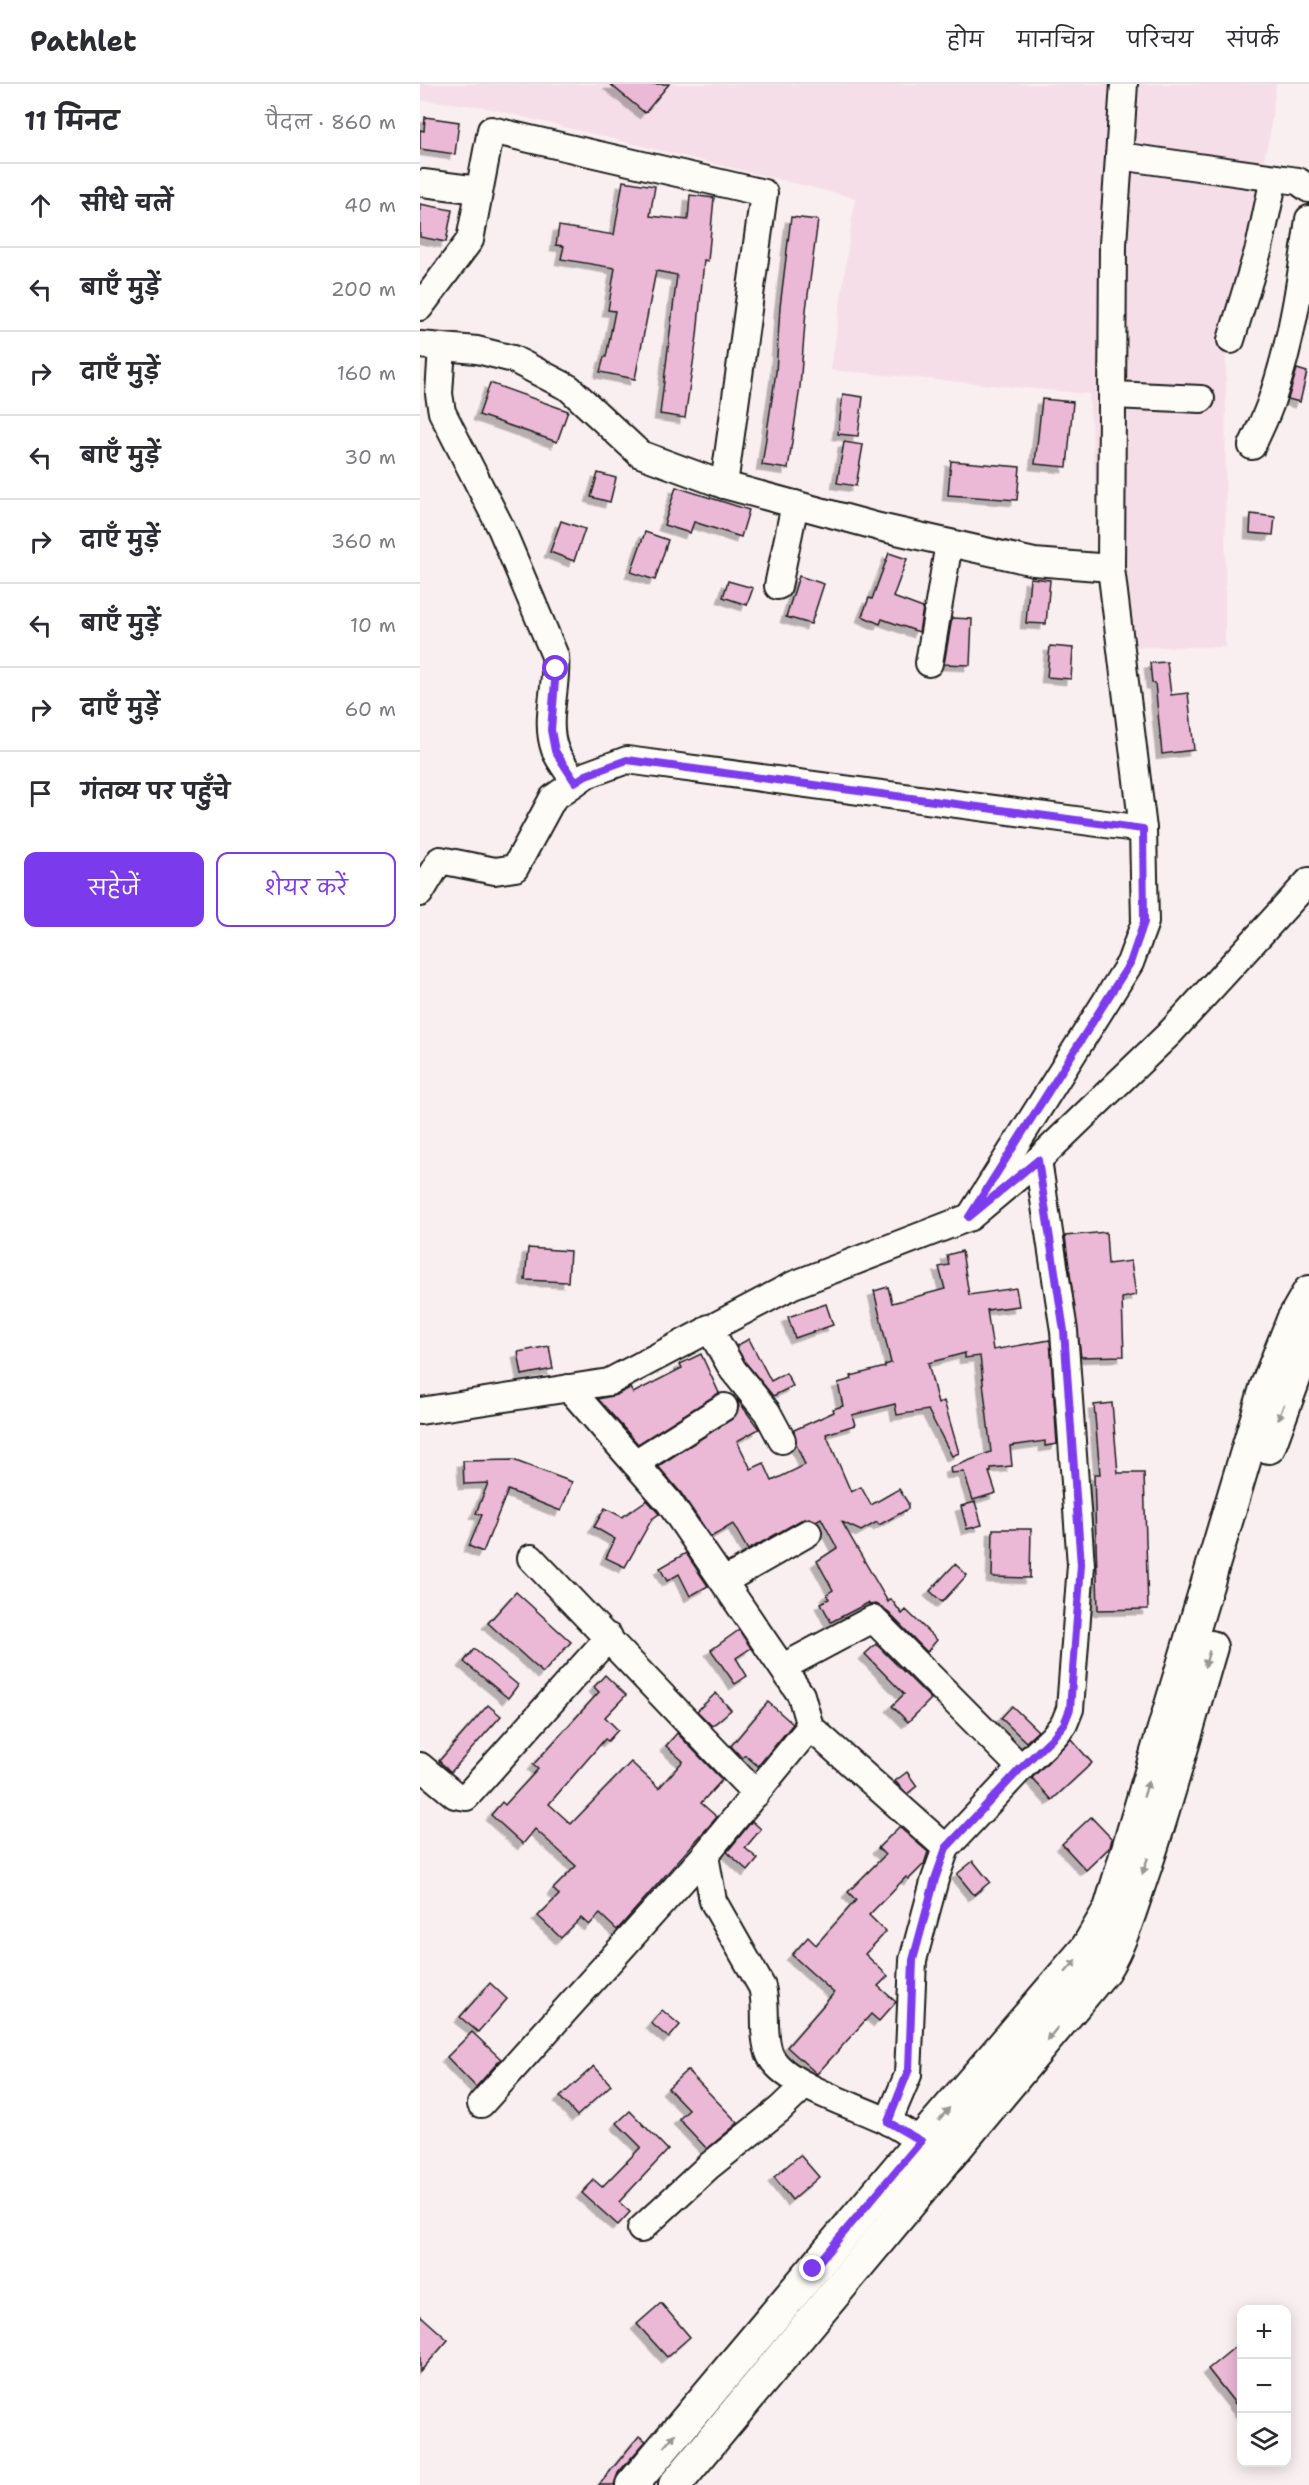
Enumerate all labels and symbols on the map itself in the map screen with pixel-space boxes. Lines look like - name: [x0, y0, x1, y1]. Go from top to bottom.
- route start: [542, 655, 568, 681]
- one-way arrow: [1276, 1403, 1285, 1421]
- one-way arrow: [1202, 1650, 1211, 1668]
- one-way arrow: [1142, 1780, 1151, 1798]
- one-way arrow: [1140, 1857, 1150, 1875]
- one-way arrow: [1065, 1958, 1078, 1974]
- one-way arrow: [1045, 2026, 1058, 2042]
- one-way arrow: [937, 2107, 950, 2122]
- route end: [799, 2255, 825, 2281]
- one-way arrow: [663, 2433, 676, 2448]

